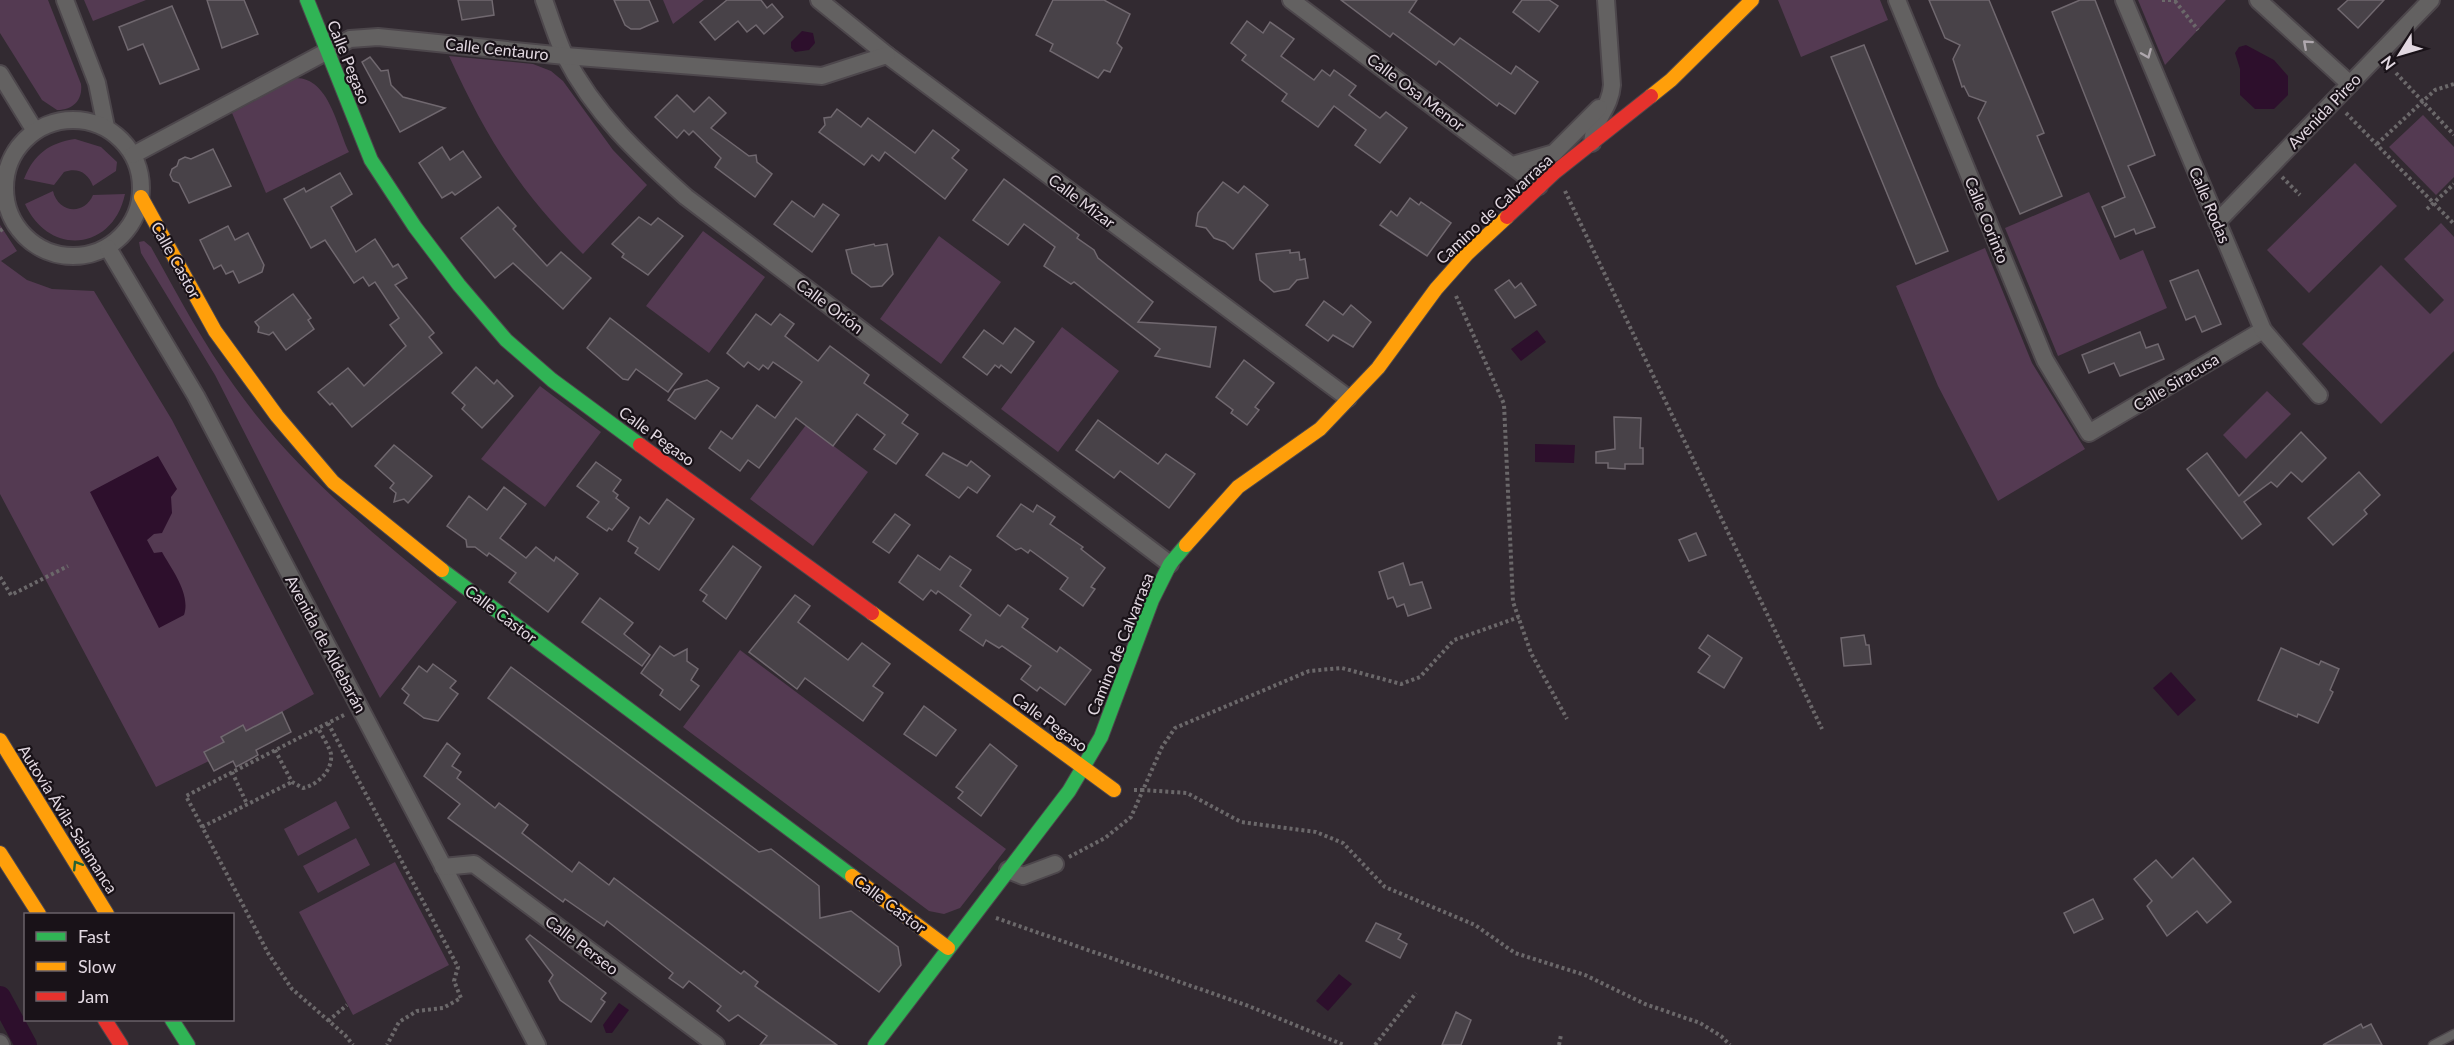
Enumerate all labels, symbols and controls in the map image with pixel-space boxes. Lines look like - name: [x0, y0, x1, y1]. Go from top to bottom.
- street label: Calle Pegaso: [324, 17, 375, 106]
- north arrow: [2370, 24, 2430, 84]
- street label: Calle Centauro: [444, 34, 550, 63]
- one-way arrow: [2303, 40, 2313, 51]
- one-way arrow: [2140, 48, 2152, 59]
- street label: Calle Osa Menor: [1364, 49, 1469, 135]
- text: N: [2376, 53, 2399, 74]
- street label: Avenida Pireo: [2283, 69, 2364, 152]
- street label: Camino de Calvarrasa: [1432, 150, 1556, 267]
- street label: Calle Rodas: [2186, 164, 2235, 246]
- street label: Calle Mizar: [1045, 169, 1119, 232]
- street label: Calle Corinto: [1961, 174, 2013, 266]
- street label: Calle Castor: [148, 218, 205, 302]
- street label: Calle Orión: [793, 274, 868, 337]
- street label: Calle Siracusa: [2130, 349, 2222, 415]
- street label: Calle Pegaso: [616, 402, 699, 469]
- street label: Camino de Calvarrasa: [1082, 570, 1157, 718]
- street label: Avenida de Aldebarán: [282, 572, 371, 716]
- street label: Calle Castor: [462, 580, 541, 647]
- street label: Calle Pegaso: [1009, 688, 1092, 755]
- street label: Autovía Ávila-Salamanca: [15, 741, 122, 897]
- one-way arrow: [72, 861, 84, 871]
- street label: Calle Castor: [851, 870, 930, 937]
- street label: Calle Perseo: [542, 911, 623, 978]
- legend: [24, 913, 234, 1021]
- text: Fast: [78, 925, 111, 947]
- text: Slow: [78, 955, 116, 977]
- text: Jam: [78, 985, 109, 1007]

